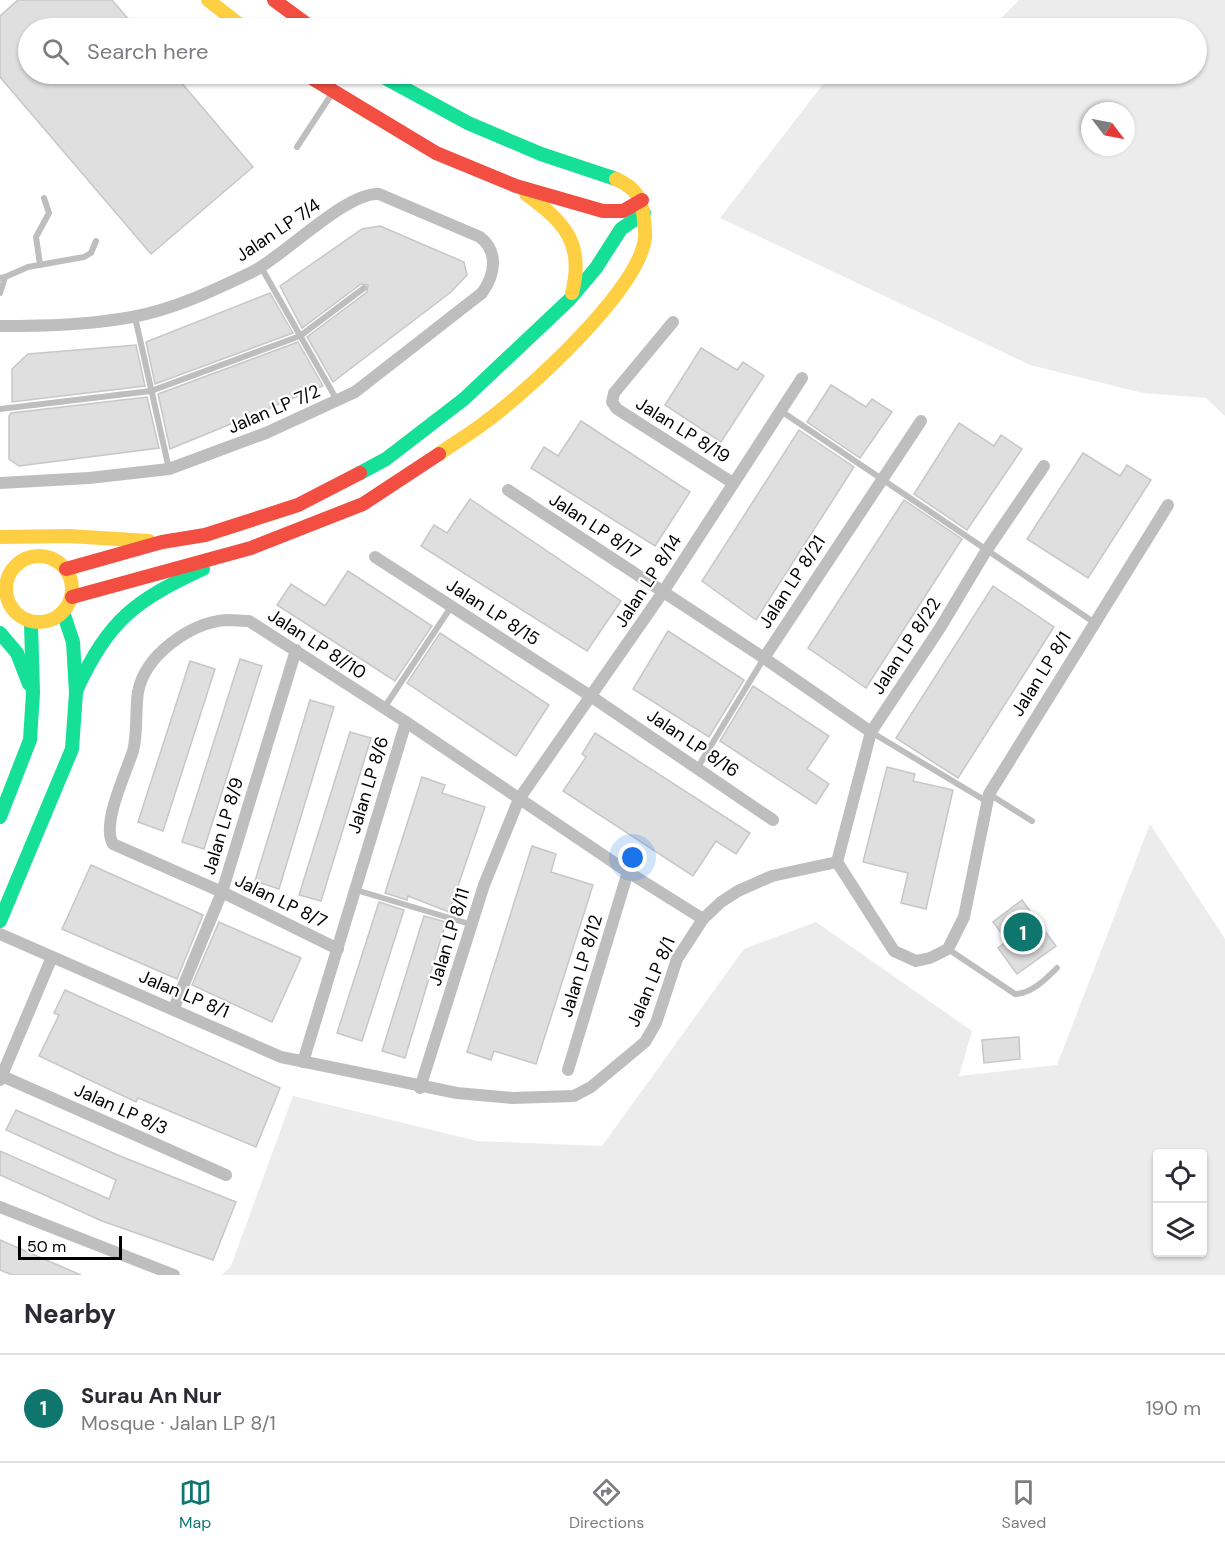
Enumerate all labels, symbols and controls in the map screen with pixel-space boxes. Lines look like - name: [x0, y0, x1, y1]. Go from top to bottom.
- search box: [18, 18, 1207, 84]
- icon: search: [39, 35, 72, 68]
- text: Search here: [87, 37, 208, 66]
- north arrow: [1081, 102, 1135, 156]
- street label: Jalan LP 7/4: [231, 193, 325, 267]
- street label: Jalan LP 7/2: [224, 379, 324, 439]
- street label: Jalan LP 8/19: [631, 392, 735, 468]
- street label: Jalan LP 8/17: [544, 487, 646, 565]
- street label: Jalan LP 8/14: [609, 530, 687, 632]
- street label: Jalan LP 8/21: [753, 531, 831, 633]
- street label: Jalan LP 8/15: [442, 573, 544, 651]
- street label: Jalan LP 8/22: [866, 593, 946, 699]
- street label: Jalan LP 8//10: [263, 603, 371, 685]
- street label: Jalan LP 8/1: [1006, 627, 1076, 721]
- street label: Jalan LP 8/16: [642, 703, 744, 783]
- street label: Jalan LP 8/6: [342, 733, 394, 837]
- street label: Jalan LP 8/9: [197, 774, 249, 878]
- your location: [618, 843, 647, 872]
- street label: Jalan LP 8/7: [231, 868, 331, 934]
- street label: Jalan LP 8/11: [423, 885, 475, 989]
- pin: 1: [1004, 910, 1042, 954]
- street label: Jalan LP 8/12: [554, 912, 608, 1020]
- street label: Jalan LP 8/1: [621, 933, 681, 1031]
- street label: Jalan LP 8/1: [135, 964, 233, 1024]
- street label: Jalan LP 8/3: [71, 1078, 171, 1140]
- map controls: [1153, 1149, 1207, 1257]
- button: locate: [1153, 1149, 1207, 1203]
- button: layers: [1153, 1203, 1207, 1257]
- scale bar: [18, 1233, 122, 1260]
- text: 50 m: [27, 1236, 66, 1257]
- text: Nearby: [24, 1297, 116, 1331]
- text: Surau An Nur: [81, 1381, 221, 1410]
- text: 1: [40, 1395, 47, 1421]
- text: 190 m: [1145, 1395, 1201, 1421]
- text: Mosque · Jalan LP 8/1: [81, 1410, 276, 1436]
- tab: Map: [179, 1476, 212, 1533]
- tab: Directions: [569, 1476, 644, 1533]
- tab: Saved: [1002, 1476, 1046, 1533]

